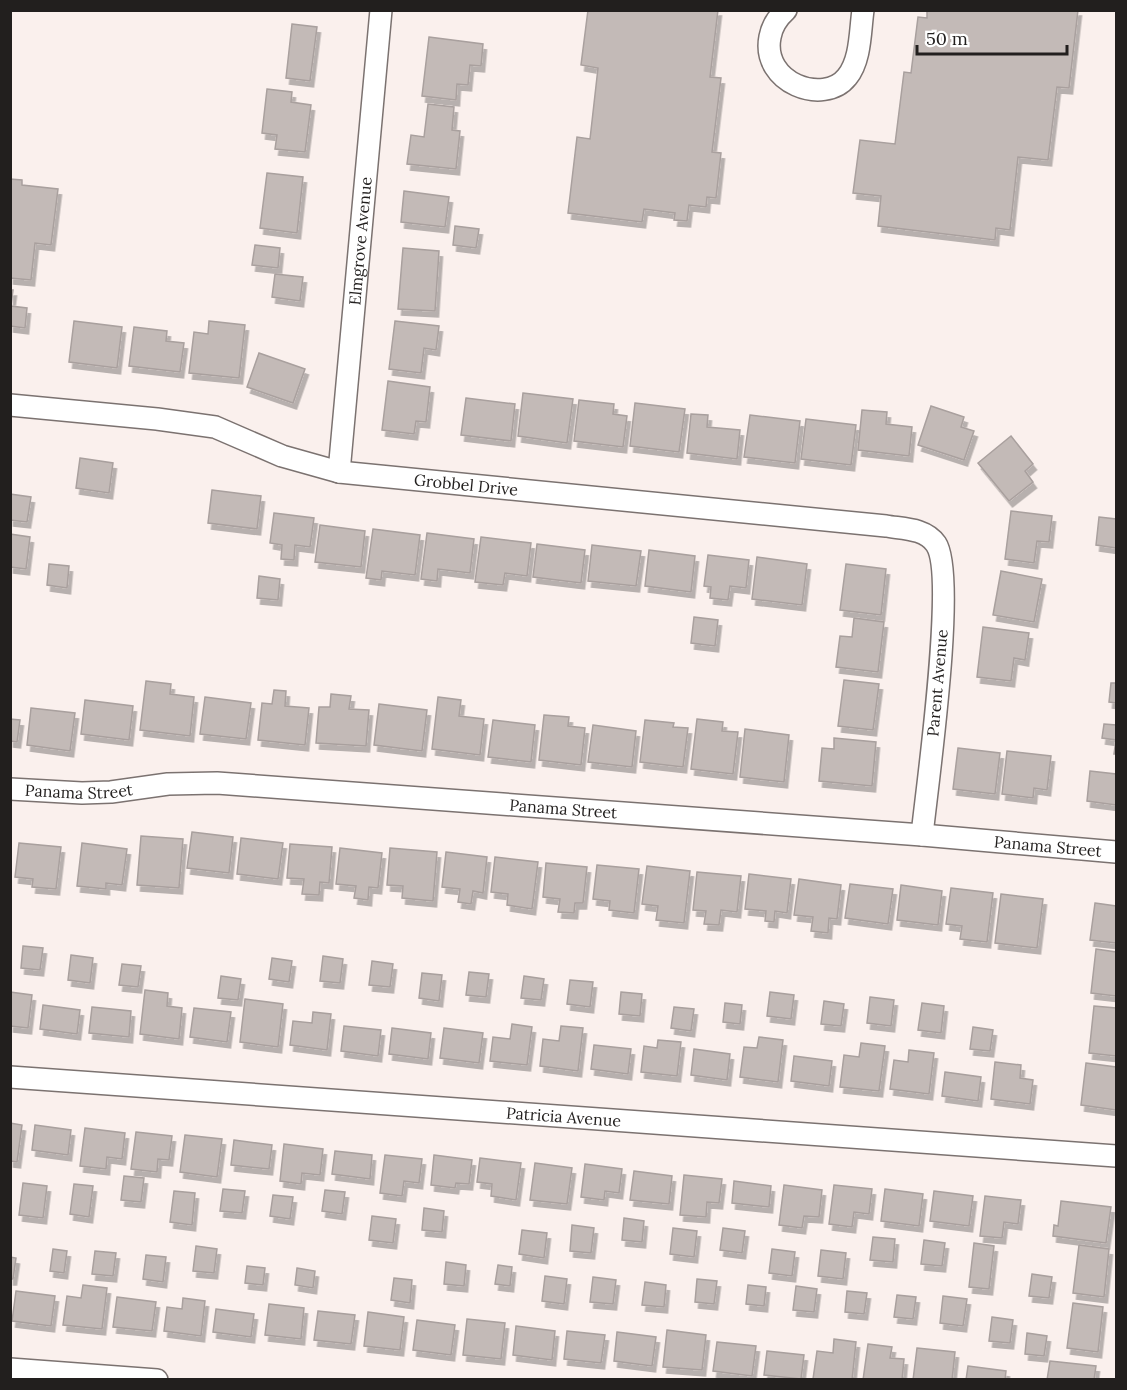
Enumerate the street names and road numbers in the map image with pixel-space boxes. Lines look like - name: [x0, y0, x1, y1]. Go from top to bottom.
- street label: Elmgrove Avenue: [344, 176, 376, 306]
- street label: Grobbel Drive: [413, 469, 519, 500]
- street label: Parent Avenue: [922, 628, 952, 737]
- street label: Panama Street: [24, 779, 135, 803]
- street label: Panama Street: [509, 795, 619, 823]
- street label: Panama Street: [993, 831, 1103, 861]
- street label: Patricia Avenue: [505, 1102, 622, 1131]

